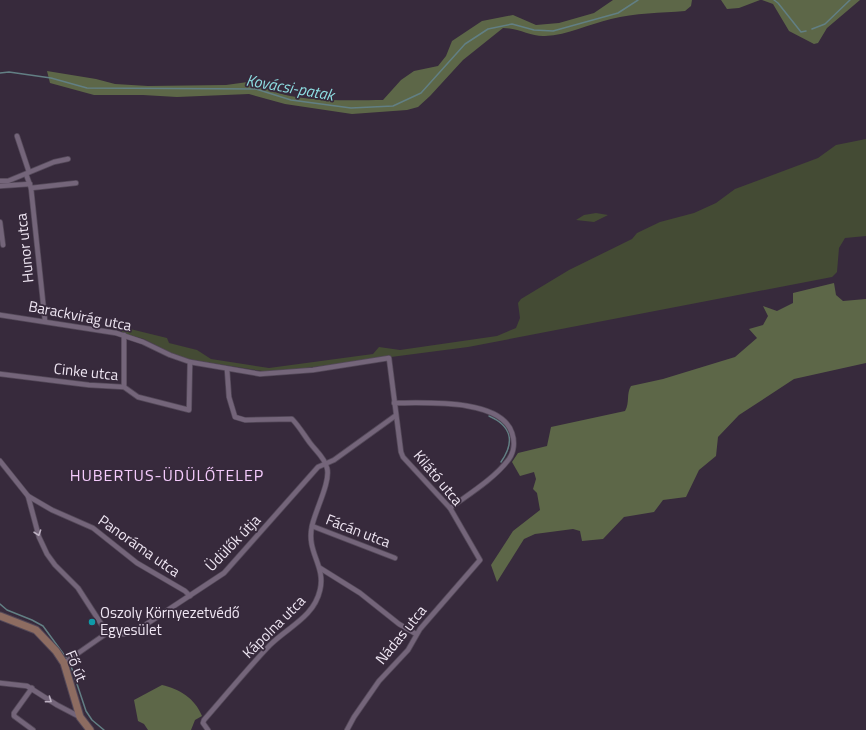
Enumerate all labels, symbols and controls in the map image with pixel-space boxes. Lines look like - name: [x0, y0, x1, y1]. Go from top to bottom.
- water label: Kovácsi-patak: [244, 67, 338, 107]
- street label: Hunor utca: [9, 212, 40, 284]
- street label: Barackvirág utca: [27, 294, 134, 337]
- street label: Cinke utca: [53, 357, 120, 386]
- street label: Kilátó utca: [408, 445, 469, 511]
- district label: HUBERTUS-ÜDÜLŐTELEP: [70, 463, 264, 487]
- street label: Fácán utca: [322, 508, 394, 554]
- street label: Panoráma utca: [94, 509, 185, 583]
- street label: Üdülők útja: [200, 509, 266, 576]
- one-way arrow: [33, 530, 42, 537]
- street label: Kápolna utca: [237, 589, 311, 664]
- street label: Nádas utca: [369, 600, 432, 669]
- place label: Oszoly Környezetvédő Egyesület: [100, 601, 240, 641]
- marker: Oszoly Környezetvédő Egyesület: [87, 617, 97, 627]
- street label: Fő út: [60, 647, 93, 686]
- one-way arrow: [44, 695, 51, 702]

